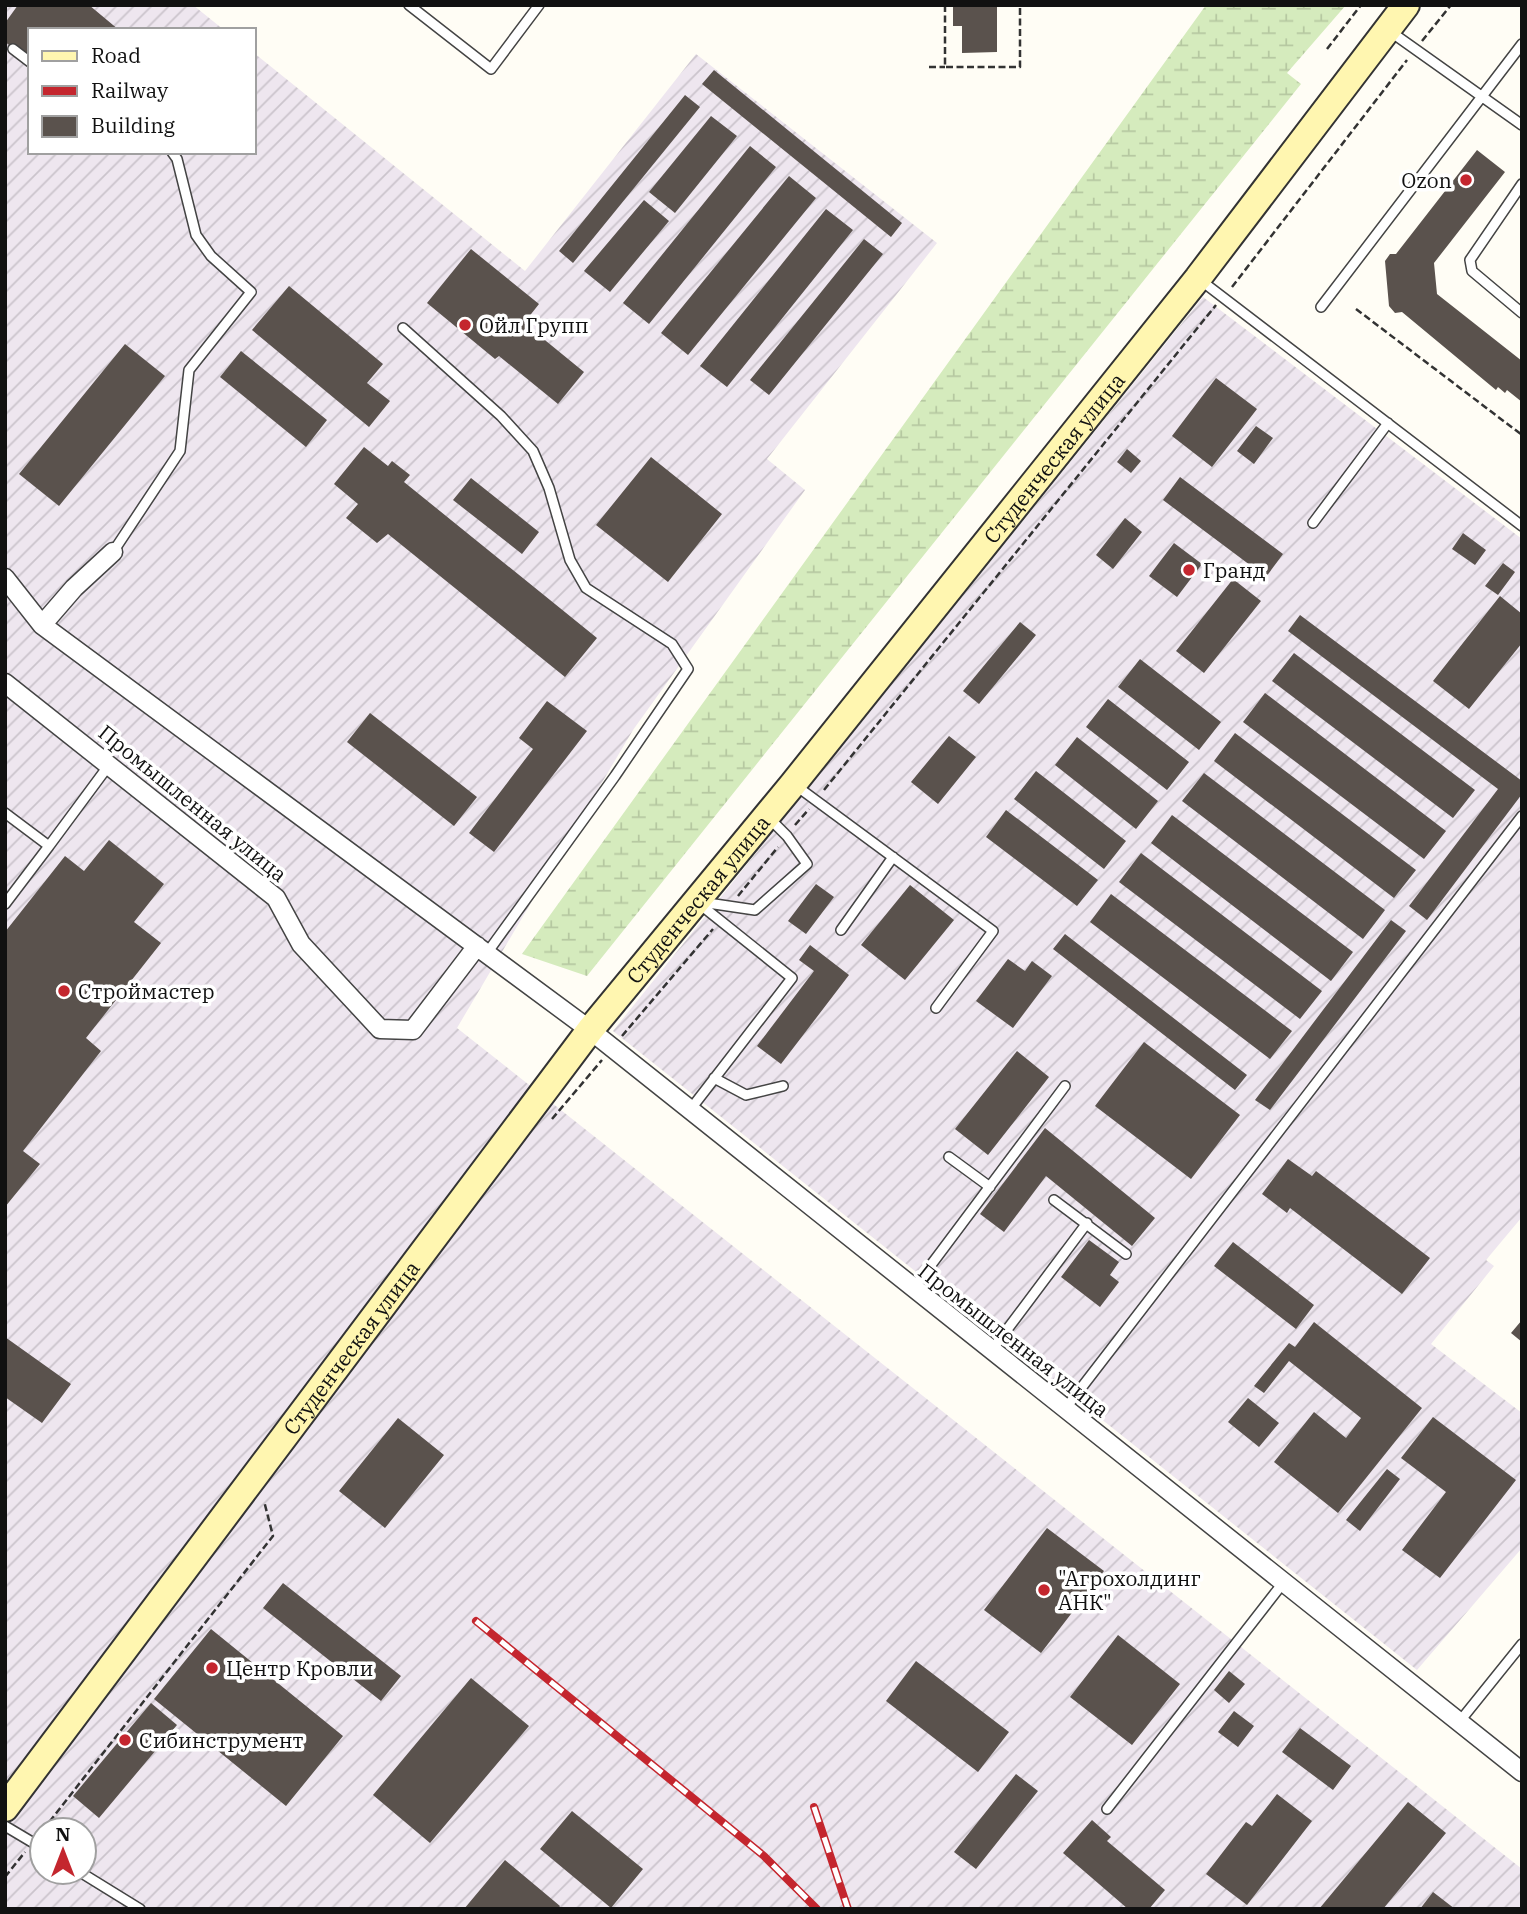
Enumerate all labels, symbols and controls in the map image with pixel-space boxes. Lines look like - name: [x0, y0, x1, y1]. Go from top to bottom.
- legend: [28, 28, 256, 154]
- text: Road: [91, 41, 141, 69]
- text: Railway: [91, 76, 169, 104]
- text: Building: [91, 111, 176, 139]
- place label: Ozon: [1401, 166, 1452, 194]
- marker: Ozon: [1458, 172, 1474, 188]
- place label: Ойл Групп: [479, 311, 589, 339]
- marker: Ойл Групп: [457, 317, 473, 333]
- street label: Студенческая улица: [977, 367, 1131, 549]
- place label: Гранд: [1203, 556, 1266, 584]
- marker: Гранд: [1181, 562, 1197, 578]
- street label: Промышленная улица: [93, 718, 293, 888]
- street label: Студенческая улица: [620, 809, 776, 989]
- place label: Строймастер: [78, 977, 215, 1005]
- marker: Строймастер: [56, 983, 72, 999]
- street label: Студенческая улица: [277, 1255, 426, 1440]
- street label: Промышленная улица: [913, 1257, 1115, 1423]
- place label: "Агрохолдинг АНК": [1058, 1564, 1201, 1616]
- marker: "Агрохолдинг АНК": [1036, 1582, 1052, 1598]
- place label: Центр Кровли: [226, 1654, 373, 1682]
- marker: Центр Кровли: [204, 1660, 220, 1676]
- place label: Сибинструмент: [139, 1726, 303, 1754]
- marker: Сибинструмент: [117, 1732, 133, 1748]
- north arrow: [28, 1816, 98, 1886]
- text: N: [55, 1822, 71, 1846]

